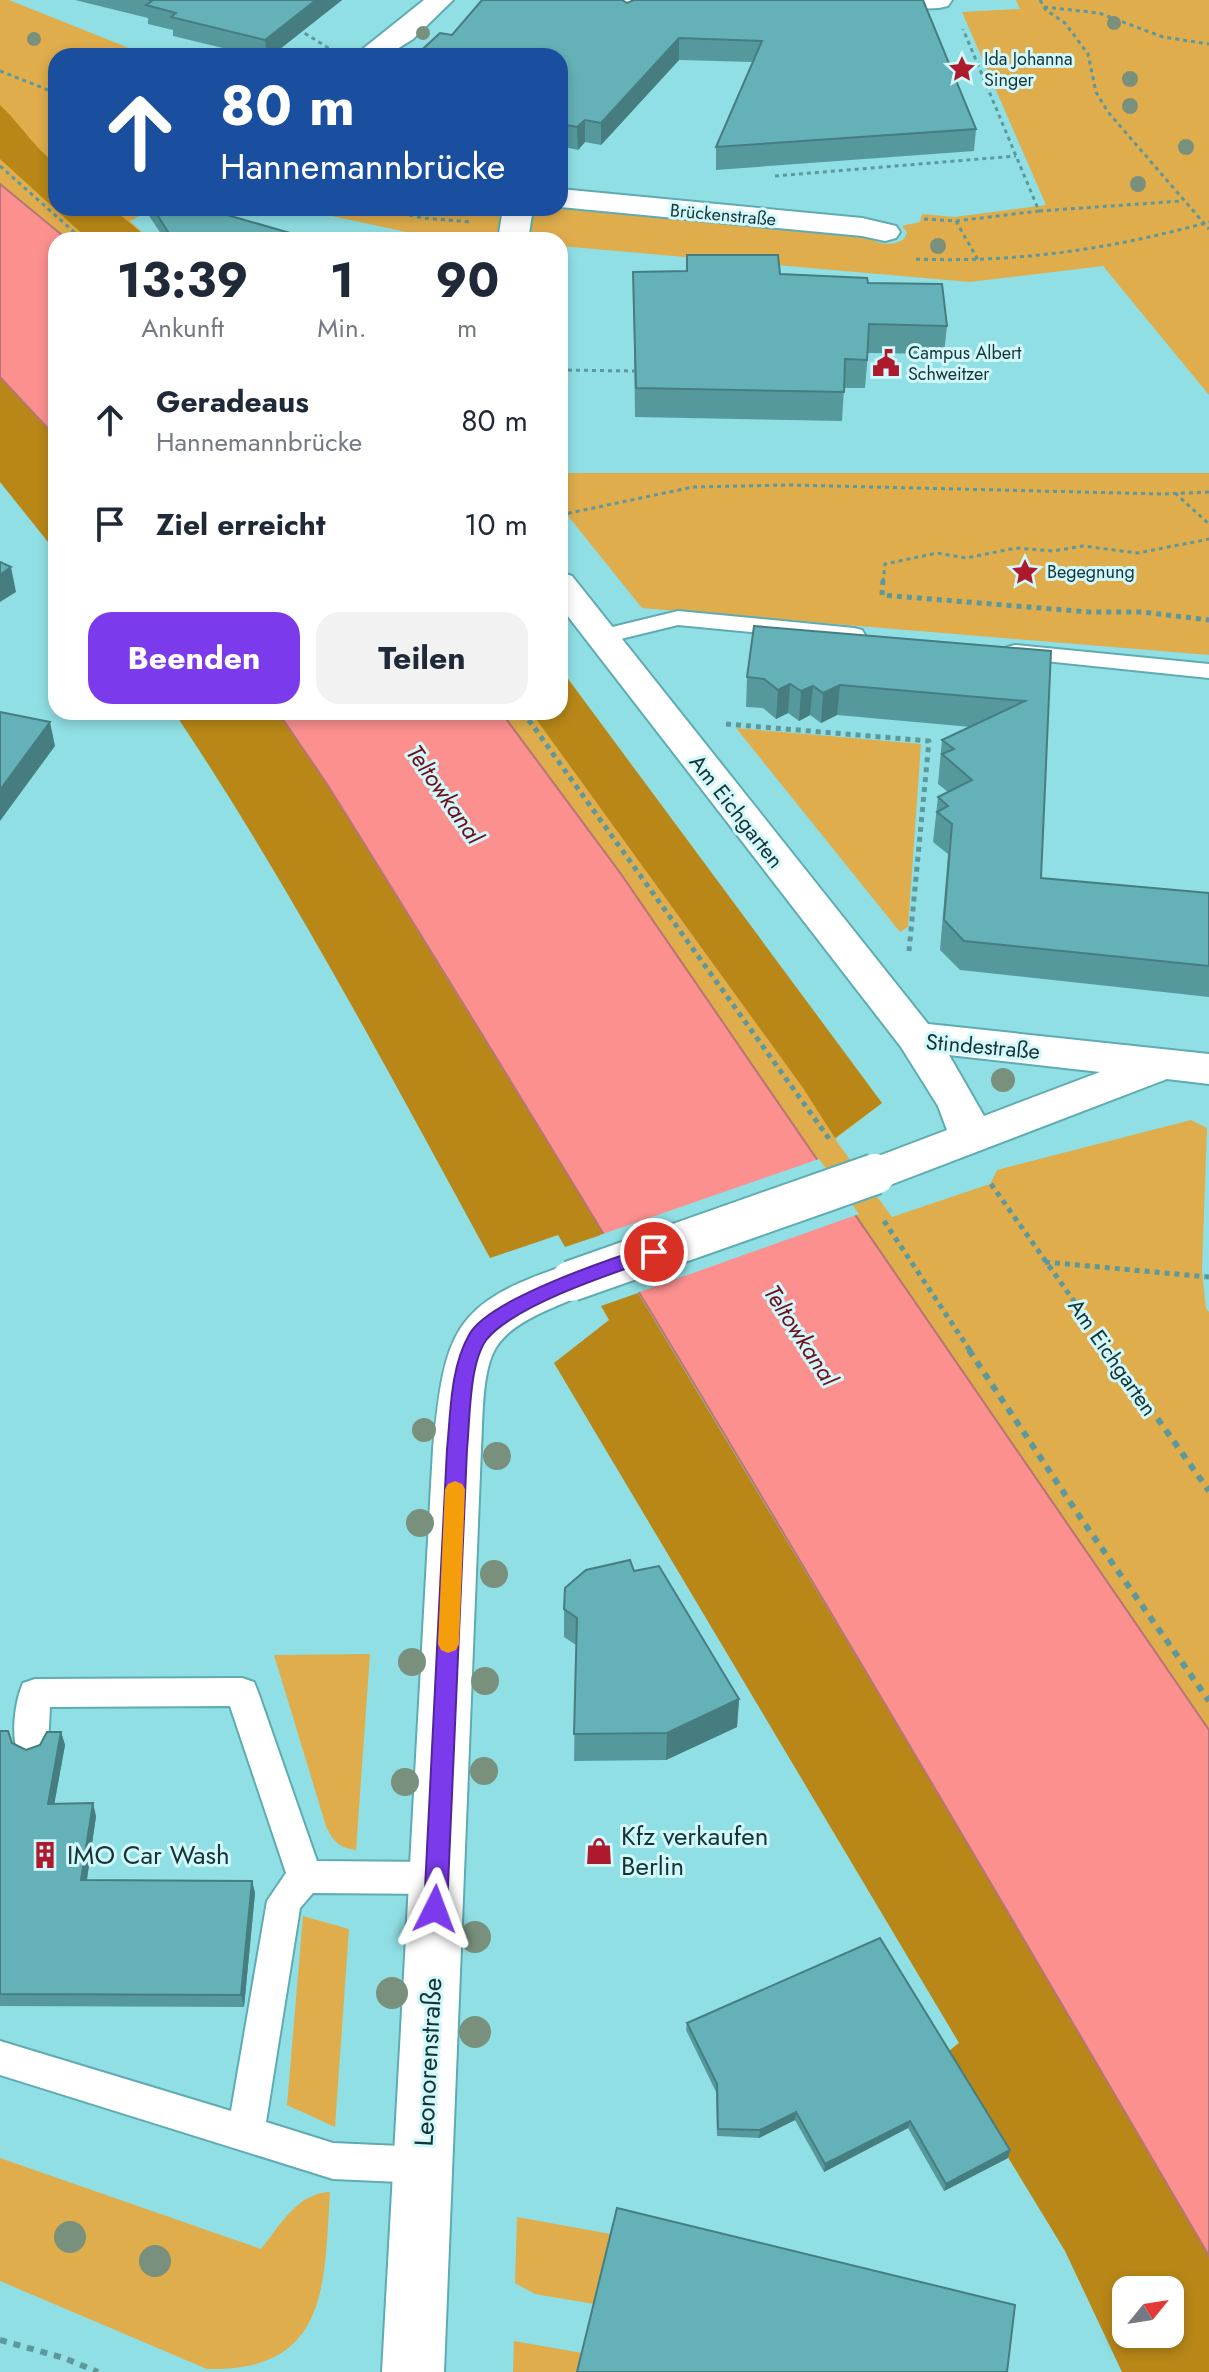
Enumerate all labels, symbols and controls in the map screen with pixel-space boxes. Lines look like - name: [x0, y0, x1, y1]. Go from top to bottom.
- place label: Ida Johanna Singer: [984, 46, 1073, 93]
- place icon: Ida Johanna Singer: [947, 54, 977, 84]
- text: 80 m: [220, 65, 355, 146]
- icon: ahead: [88, 80, 192, 184]
- text: Hannemannbrücke: [220, 140, 505, 192]
- street label: Brückenstraße: [669, 197, 777, 233]
- text: 13:39: [117, 246, 248, 315]
- text: 1: [330, 246, 354, 315]
- text: 90: [435, 246, 499, 315]
- text: Ankunft: [141, 309, 224, 347]
- text: Min.: [317, 309, 367, 347]
- text: m: [457, 309, 477, 347]
- place label: Campus Albert Schweitzer: [908, 340, 1022, 387]
- public building icon: Campus Albert Schweitzer: [871, 348, 901, 378]
- text: Geradeaus: [156, 380, 309, 423]
- icon: ahead: [88, 398, 132, 442]
- text: 80 m: [461, 399, 528, 442]
- text: Hannemannbrücke: [156, 423, 362, 461]
- icon: arrive: [88, 502, 132, 546]
- text: Ziel erreicht: [156, 503, 325, 546]
- text: 10 m: [464, 503, 528, 546]
- place icon: Begegnung: [1010, 557, 1040, 587]
- place label: Begegnung: [1047, 559, 1135, 585]
- button: Beenden: [88, 612, 300, 704]
- button: Teilen: [316, 612, 528, 704]
- water label: Teltowkanal: [398, 737, 493, 852]
- street label: Am Eichgarten: [682, 747, 792, 875]
- street label: Stindestraße: [925, 1025, 1041, 1067]
- pin: [620, 1218, 688, 1286]
- icon: arrive: [632, 1230, 676, 1274]
- water label: Teltowkanal: [755, 1278, 848, 1394]
- street label: Am Eichgarten: [1061, 1292, 1165, 1422]
- place label: Kfz verkaufen Berlin: [621, 1817, 768, 1885]
- place label: IMO Car Wash: [67, 1836, 230, 1874]
- shop icon: Kfz verkaufen Berlin: [584, 1836, 614, 1866]
- building icon: IMO Car Wash: [30, 1840, 60, 1870]
- position arrow: [393, 1867, 477, 1951]
- street label: Leonorenstraße: [405, 1977, 451, 2147]
- north arrow: [1112, 2276, 1184, 2348]
- map controls: [1112, 2276, 1184, 2348]

